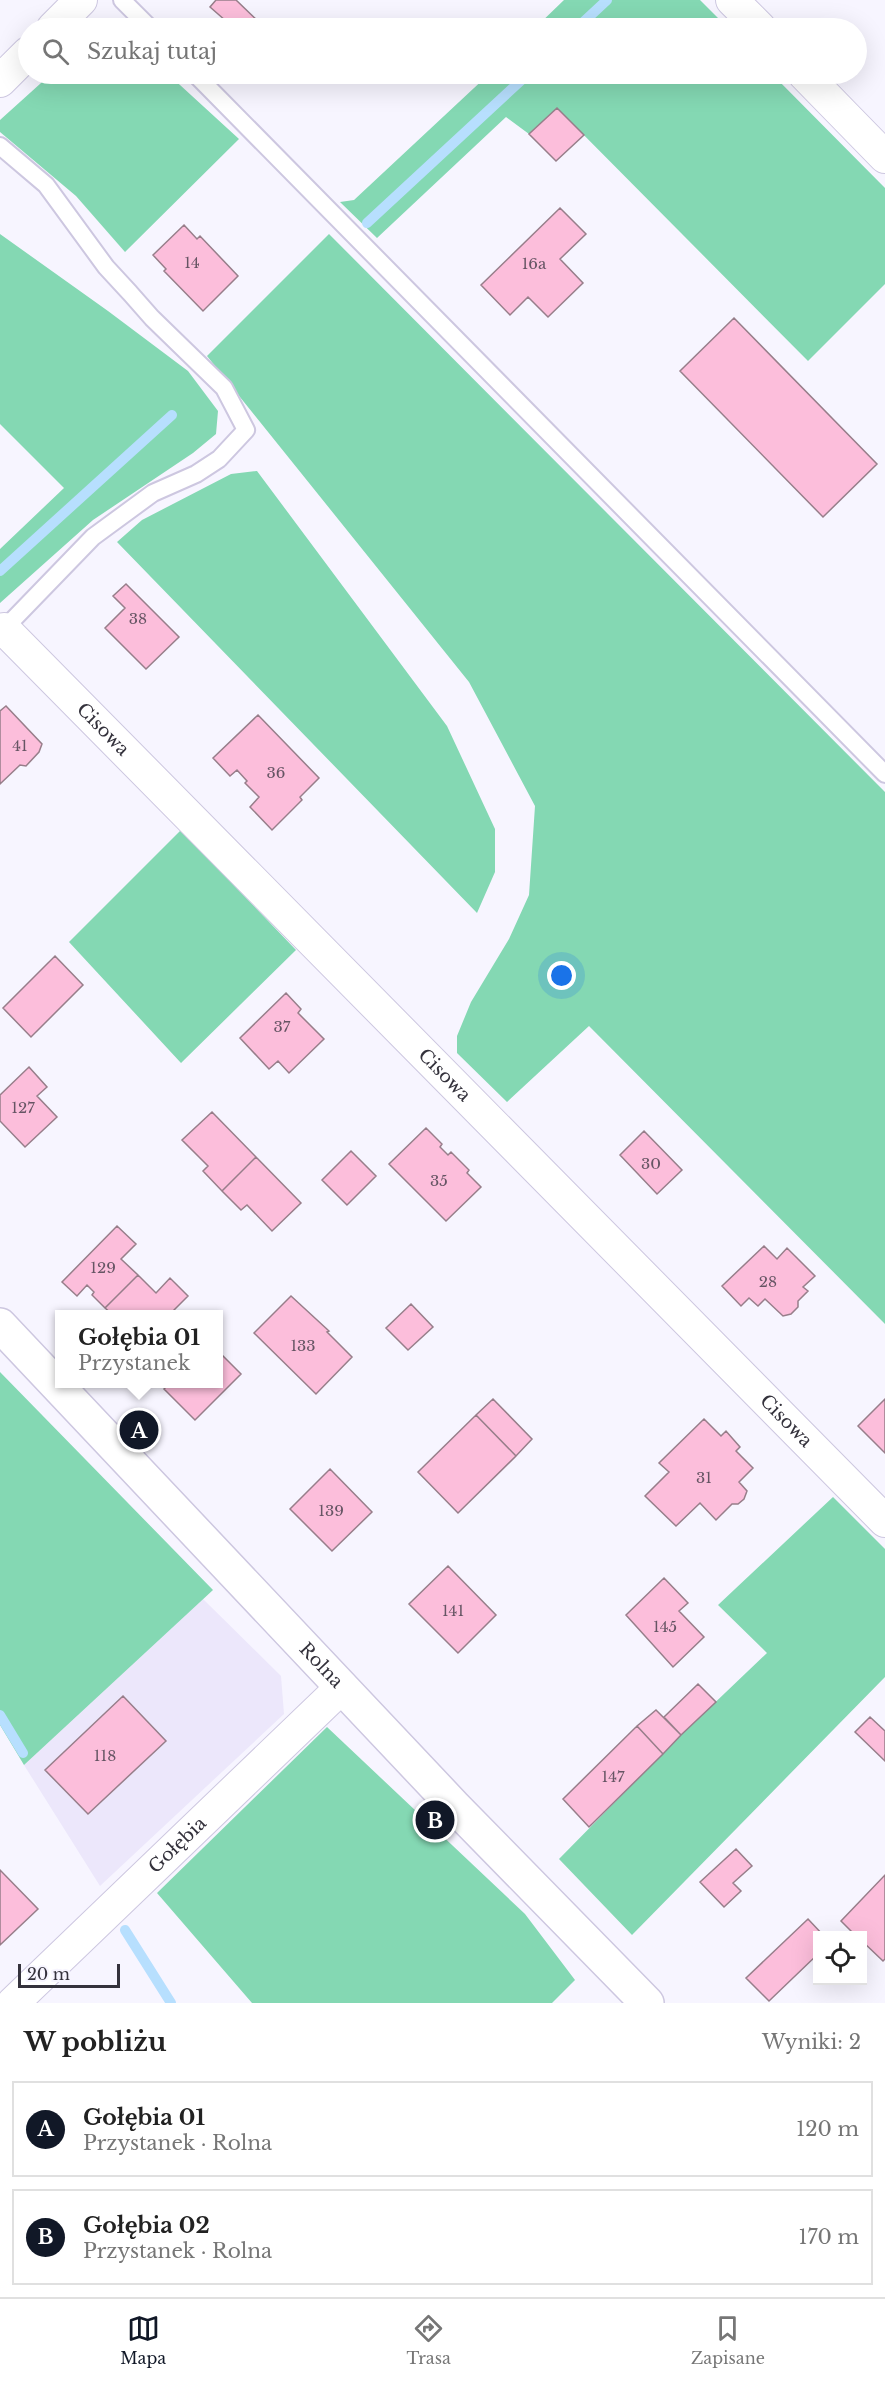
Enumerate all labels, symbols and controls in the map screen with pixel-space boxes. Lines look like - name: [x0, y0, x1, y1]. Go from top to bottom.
- search box: [18, 18, 867, 84]
- icon: search: [39, 35, 72, 68]
- text: Szukaj tutaj: [87, 38, 217, 65]
- house number: 14: [184, 253, 200, 272]
- house number: 16a: [522, 254, 547, 273]
- house number: 38: [129, 609, 147, 628]
- street label: Cisowa: [72, 698, 134, 760]
- house number: 41: [12, 736, 28, 755]
- house number: 36: [267, 763, 285, 782]
- your location: [547, 961, 576, 990]
- house number: 37: [274, 1017, 291, 1036]
- street label: Cisowa: [414, 1044, 475, 1106]
- house number: 127: [11, 1098, 35, 1117]
- house number: 30: [641, 1154, 661, 1173]
- house number: 35: [430, 1171, 448, 1190]
- house number: 129: [90, 1258, 116, 1277]
- house number: 28: [759, 1272, 777, 1291]
- popup: [55, 1310, 223, 1388]
- text: Gołębia 01: [78, 1324, 200, 1351]
- house number: 133: [290, 1336, 316, 1355]
- text: Przystanek: [78, 1351, 190, 1375]
- street label: Cisowa: [755, 1390, 817, 1452]
- pin: A: [120, 1408, 158, 1452]
- house number: 31: [696, 1468, 712, 1487]
- house number: 139: [318, 1501, 344, 1520]
- house number: 141: [442, 1601, 464, 1620]
- house number: 145: [653, 1617, 677, 1636]
- street label: Rolna: [295, 1638, 348, 1693]
- house number: 118: [94, 1746, 116, 1765]
- house number: 147: [602, 1767, 625, 1786]
- pin: B: [416, 1798, 454, 1842]
- street label: Gołębia: [144, 1812, 211, 1878]
- map controls: [813, 1931, 867, 1985]
- button: locate: [813, 1931, 867, 1985]
- scale bar: [18, 1961, 120, 1988]
- text: 20 m: [27, 1964, 70, 1984]
- text: W pobliżu: [24, 2026, 166, 2058]
- text: Wyniki: 2: [762, 2030, 861, 2054]
- text: Gołębia 01: [83, 2104, 205, 2131]
- text: A: [37, 2117, 54, 2141]
- text: 120 m: [796, 2117, 859, 2141]
- text: Przystanek · Rolna: [83, 2131, 272, 2155]
- text: Gołębia 02: [83, 2212, 210, 2239]
- text: B: [38, 2225, 53, 2249]
- text: 170 m: [799, 2225, 859, 2249]
- text: Przystanek · Rolna: [83, 2239, 272, 2263]
- tab: Mapa: [120, 2312, 166, 2368]
- tab: Trasa: [406, 2312, 451, 2368]
- tab: Zapisane: [691, 2312, 765, 2368]

